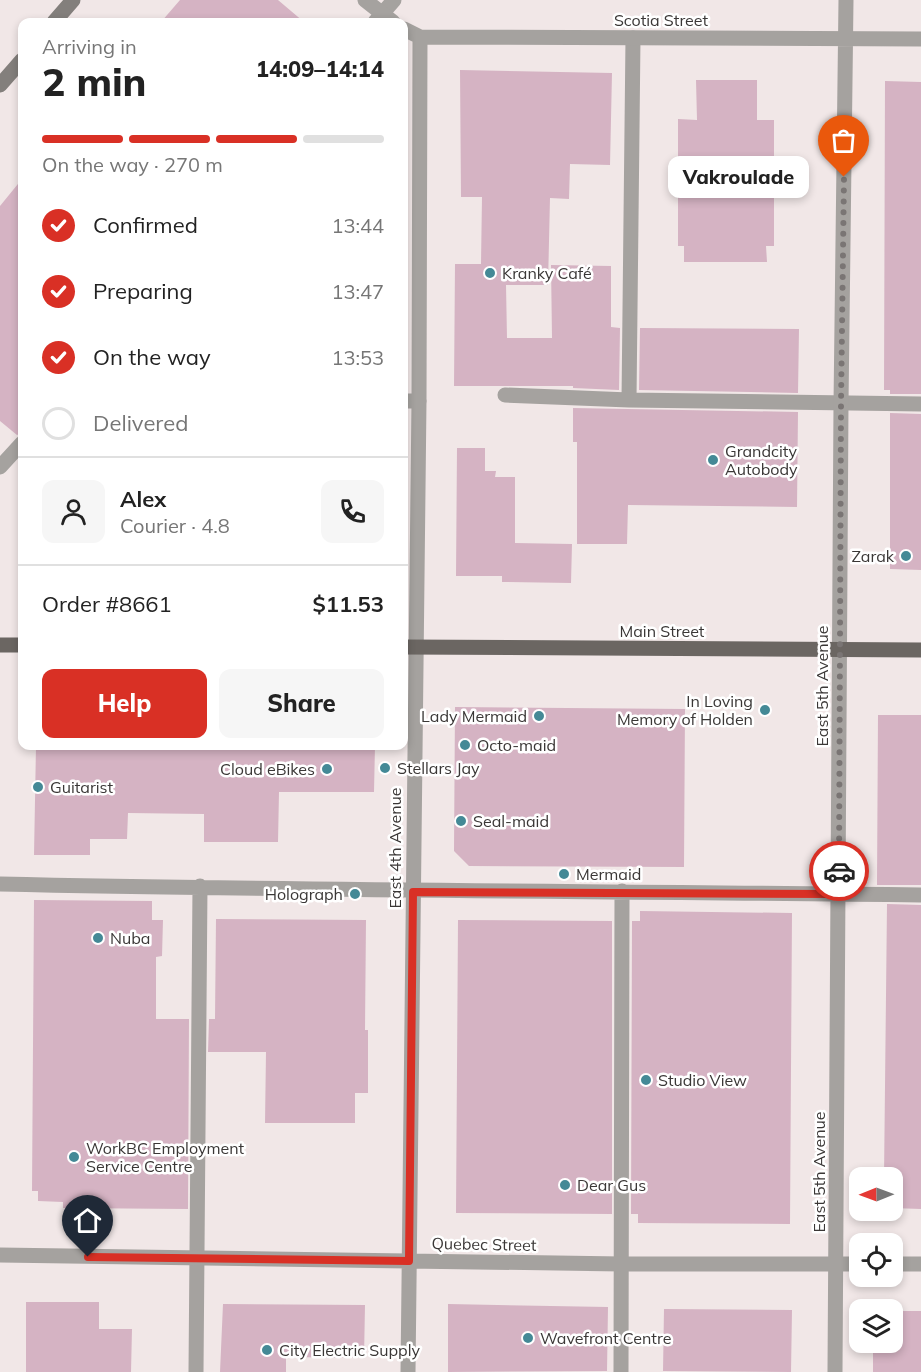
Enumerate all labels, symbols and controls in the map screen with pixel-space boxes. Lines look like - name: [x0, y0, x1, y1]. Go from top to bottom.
- street label: Scotia Street: [614, 10, 709, 30]
- text: Arriving in: [42, 34, 137, 59]
- text: 14:09–14:14: [256, 55, 384, 83]
- text: 2 min: [42, 57, 147, 106]
- pin: [818, 115, 869, 177]
- icon: bag: [827, 124, 860, 157]
- text: On the way · 270 m: [42, 152, 223, 177]
- callout: Vakroulade: [667, 156, 808, 198]
- text: Vakroulade: [683, 164, 794, 189]
- icon: check: [42, 209, 75, 242]
- text: Confirmed: [93, 211, 198, 239]
- text: 13:44: [331, 213, 384, 238]
- place label: Kranky Café: [502, 263, 592, 283]
- marker: Kranky Café: [483, 266, 497, 280]
- icon: check: [42, 275, 75, 308]
- text: Preparing: [93, 277, 193, 305]
- text: 13:47: [331, 279, 384, 304]
- icon: check: [42, 341, 75, 374]
- text: On the way: [93, 343, 211, 371]
- text: 13:53: [331, 345, 384, 370]
- text: Delivered: [93, 409, 188, 437]
- place label: Grandcity Autobody: [725, 441, 798, 479]
- marker: Grandcity Autobody: [706, 453, 720, 467]
- button: person: [42, 480, 105, 543]
- button: phone: [321, 480, 384, 543]
- text: Alex: [120, 485, 166, 513]
- text: Courier · 4.8: [120, 513, 230, 538]
- place label: Zarak: [851, 546, 895, 566]
- marker: Zarak: [899, 549, 913, 563]
- text: Order #8661: [42, 590, 172, 618]
- text: $11.53: [313, 590, 384, 618]
- street label: Main Street: [620, 621, 705, 641]
- street label: East 5th Avenue: [812, 625, 832, 747]
- button: Help: [42, 669, 207, 738]
- button: Share: [219, 669, 384, 738]
- place label: In Loving Memory of Holden: [617, 691, 753, 729]
- marker: In Loving Memory of Holden: [758, 703, 772, 717]
- place label: Lady Mermaid: [421, 706, 527, 726]
- marker: Lady Mermaid: [532, 709, 546, 723]
- place label: Octo-maid: [477, 735, 556, 755]
- marker: Octo-maid: [458, 738, 472, 752]
- place label: Stellars Jay: [397, 758, 480, 778]
- place label: Cloud eBikes: [220, 759, 315, 779]
- marker: Stellars Jay: [378, 761, 392, 775]
- marker: Cloud eBikes: [320, 762, 334, 776]
- place label: Guitarist: [50, 777, 113, 797]
- marker: Guitarist: [31, 780, 45, 794]
- street label: East 4th Avenue: [385, 787, 405, 909]
- place label: Seal-maid: [473, 811, 549, 831]
- marker: Seal-maid: [454, 814, 468, 828]
- courier: [809, 841, 869, 901]
- icon: car: [823, 855, 856, 888]
- place label: Mermaid: [576, 864, 641, 884]
- marker: Mermaid: [557, 867, 571, 881]
- place label: Holograph: [265, 884, 343, 904]
- marker: Holograph: [348, 887, 362, 901]
- place label: Nuba: [110, 928, 150, 948]
- marker: Nuba: [91, 931, 105, 945]
- place label: Studio View: [658, 1070, 747, 1090]
- marker: Studio View: [639, 1073, 653, 1087]
- street label: East 5th Avenue: [809, 1111, 829, 1233]
- place label: WorkBC Employment Service Centre: [86, 1138, 245, 1176]
- marker: WorkBC Employment Service Centre: [67, 1150, 81, 1164]
- north arrow: [849, 1167, 903, 1221]
- map controls: [849, 1167, 903, 1353]
- place label: Dear Gus: [577, 1175, 646, 1195]
- marker: Dear Gus: [558, 1178, 572, 1192]
- pin: [62, 1195, 113, 1257]
- icon: home: [71, 1204, 104, 1237]
- street label: Quebec Street: [431, 1233, 537, 1255]
- button: locate: [849, 1233, 903, 1287]
- button: layers: [849, 1299, 903, 1353]
- place label: Wavefront Centre: [540, 1328, 671, 1348]
- marker: Wavefront Centre: [521, 1331, 535, 1345]
- place label: City Electric Supply: [279, 1340, 420, 1360]
- marker: City Electric Supply: [260, 1343, 274, 1357]

